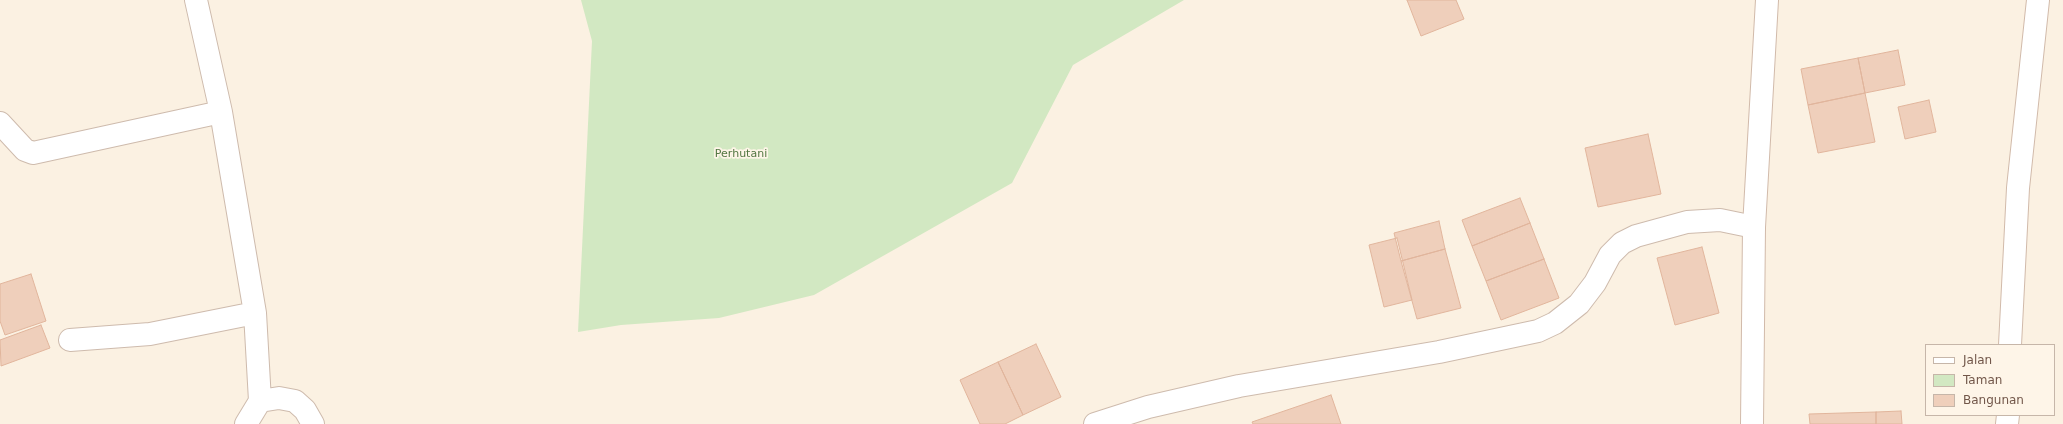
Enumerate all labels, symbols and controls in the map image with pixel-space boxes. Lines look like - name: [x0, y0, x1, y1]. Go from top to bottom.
- park label: Perhutani: [715, 147, 767, 161]
- legend: [1925, 344, 2055, 416]
- text: Jalan: [1963, 353, 1992, 367]
- text: Taman: [1963, 373, 2002, 387]
- text: Bangunan: [1963, 393, 2024, 407]

